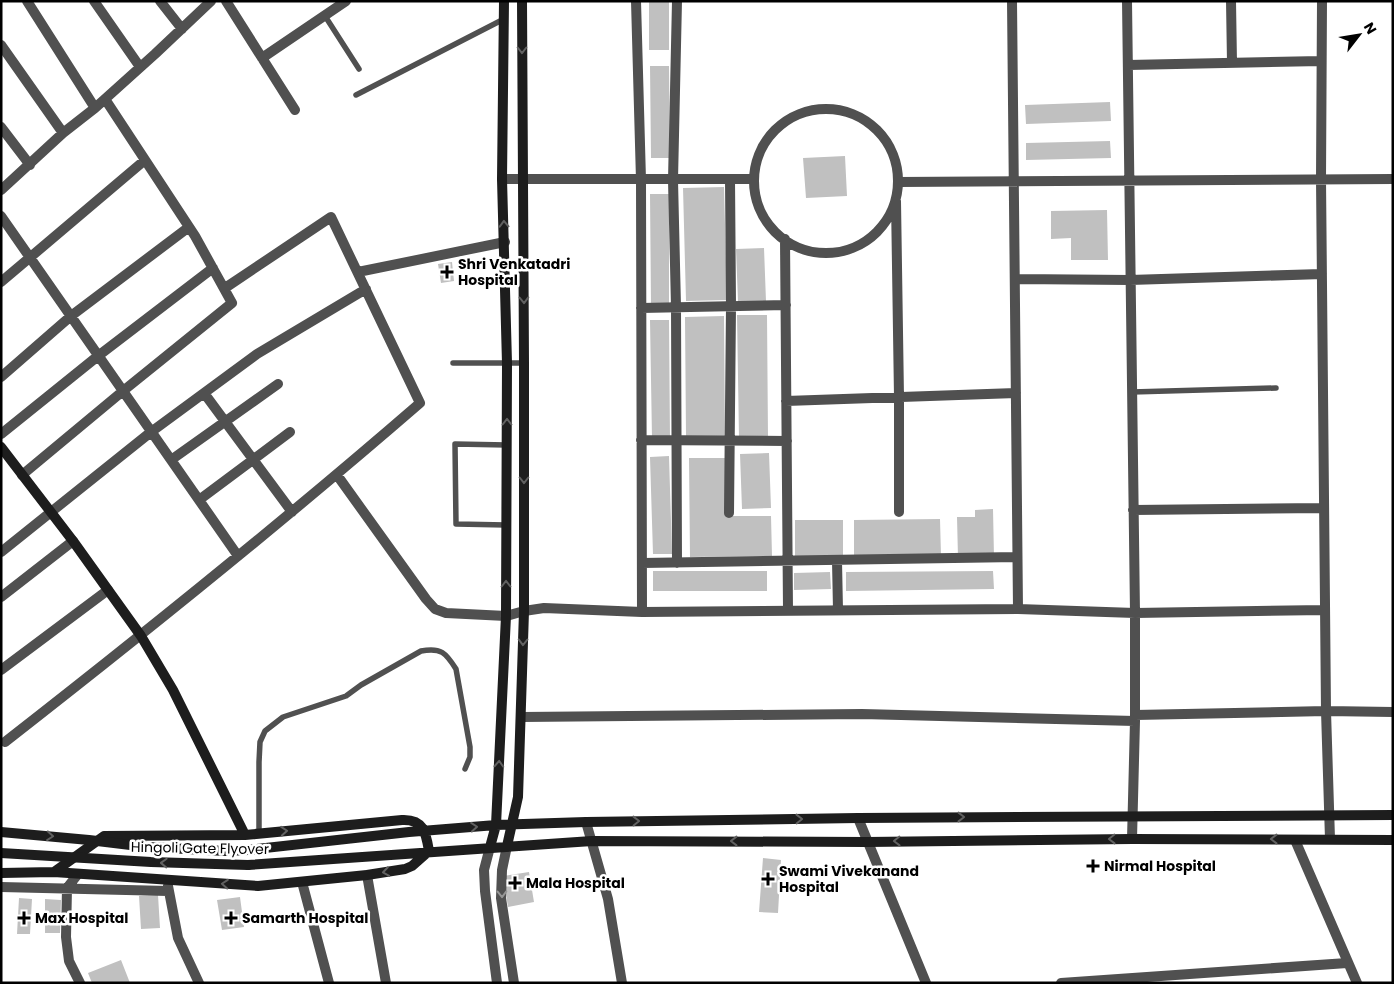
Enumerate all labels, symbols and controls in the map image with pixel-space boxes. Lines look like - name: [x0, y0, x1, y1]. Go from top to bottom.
- north arrow: [1334, 10, 1384, 60]
- text: N: [1359, 19, 1381, 38]
- one-way arrow: [517, 46, 527, 54]
- one-way arrow: [499, 220, 509, 228]
- place label: Shri Venkatadri Hospital: [458, 254, 570, 290]
- marker: Shri Venkatadri Hospital: [440, 265, 454, 279]
- one-way arrow: [519, 296, 529, 304]
- one-way arrow: [502, 417, 512, 425]
- one-way arrow: [519, 476, 529, 484]
- one-way arrow: [501, 580, 511, 588]
- one-way arrow: [518, 639, 528, 647]
- one-way arrow: [494, 760, 505, 768]
- one-way arrow: [958, 812, 965, 822]
- one-way arrow: [795, 814, 803, 824]
- one-way arrow: [632, 816, 640, 826]
- one-way arrow: [470, 821, 478, 832]
- one-way arrow: [280, 826, 288, 837]
- one-way arrow: [46, 830, 54, 841]
- one-way arrow: [1107, 834, 1115, 844]
- one-way arrow: [1270, 834, 1278, 845]
- one-way arrow: [730, 836, 738, 846]
- one-way arrow: [892, 836, 900, 847]
- street label: Hingoli Gate Flyover: [131, 837, 269, 859]
- place label: Nirmal Hospital: [1104, 856, 1216, 876]
- one-way arrow: [160, 857, 168, 868]
- marker: Nirmal Hospital: [1086, 859, 1100, 873]
- place label: Swami Vivekanand Hospital: [779, 861, 919, 897]
- one-way arrow: [382, 867, 391, 877]
- marker: Swami Vivekanand Hospital: [761, 872, 775, 886]
- place label: Mala Hospital: [526, 873, 625, 893]
- marker: Mala Hospital: [508, 876, 522, 890]
- one-way arrow: [220, 878, 228, 889]
- one-way arrow: [496, 890, 507, 898]
- place label: Max Hospital: [35, 908, 128, 928]
- place label: Samarth Hospital: [242, 908, 368, 928]
- marker: Max Hospital: [17, 911, 31, 925]
- marker: Samarth Hospital: [224, 911, 238, 925]

